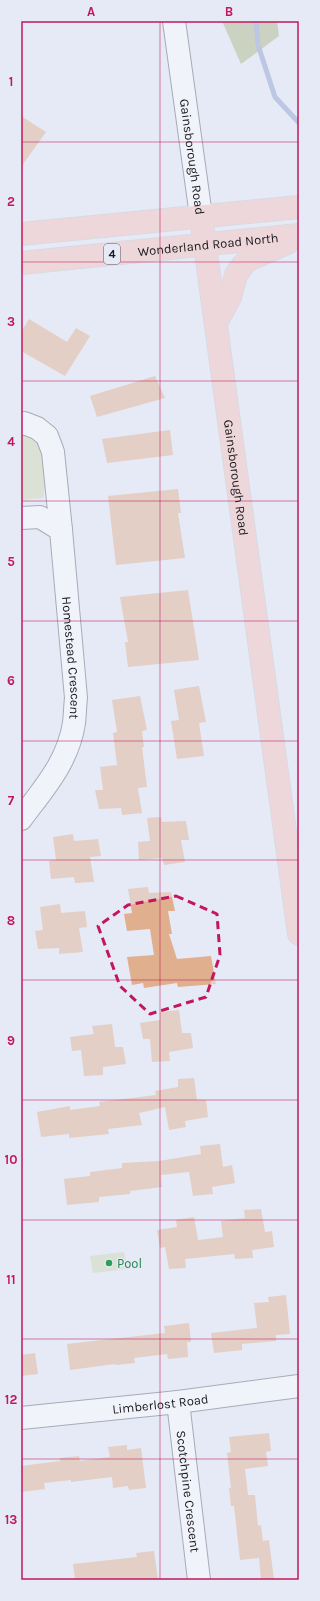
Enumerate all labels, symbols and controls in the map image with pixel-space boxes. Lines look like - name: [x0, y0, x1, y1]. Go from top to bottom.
- text: A: [87, 4, 95, 19]
- text: B: [225, 4, 233, 19]
- text: 1: [9, 74, 13, 89]
- street label: Gainsborough Road: [177, 98, 208, 216]
- text: 2: [7, 194, 15, 209]
- street label: Wonderland Road North: [137, 230, 279, 259]
- road number: 4: [104, 244, 120, 264]
- text: 3: [7, 314, 15, 329]
- street label: Gainsborough Road: [221, 419, 252, 536]
- text: 4: [7, 434, 15, 449]
- text: 5: [7, 554, 15, 569]
- street label: Homestead Crescent: [59, 596, 84, 720]
- text: 6: [7, 673, 15, 688]
- text: 7: [8, 793, 15, 808]
- text: 8: [7, 913, 15, 928]
- text: 9: [7, 1033, 15, 1048]
- text: 10: [5, 1152, 17, 1167]
- place label: Pool: [117, 1256, 142, 1271]
- marker: Pool: [104, 1258, 114, 1268]
- text: 11: [6, 1272, 16, 1287]
- street label: Limberlost Road: [111, 1391, 209, 1416]
- text: 12: [5, 1392, 17, 1407]
- street label: Scotchpine Crescent: [174, 1430, 203, 1553]
- text: 13: [5, 1512, 17, 1527]

